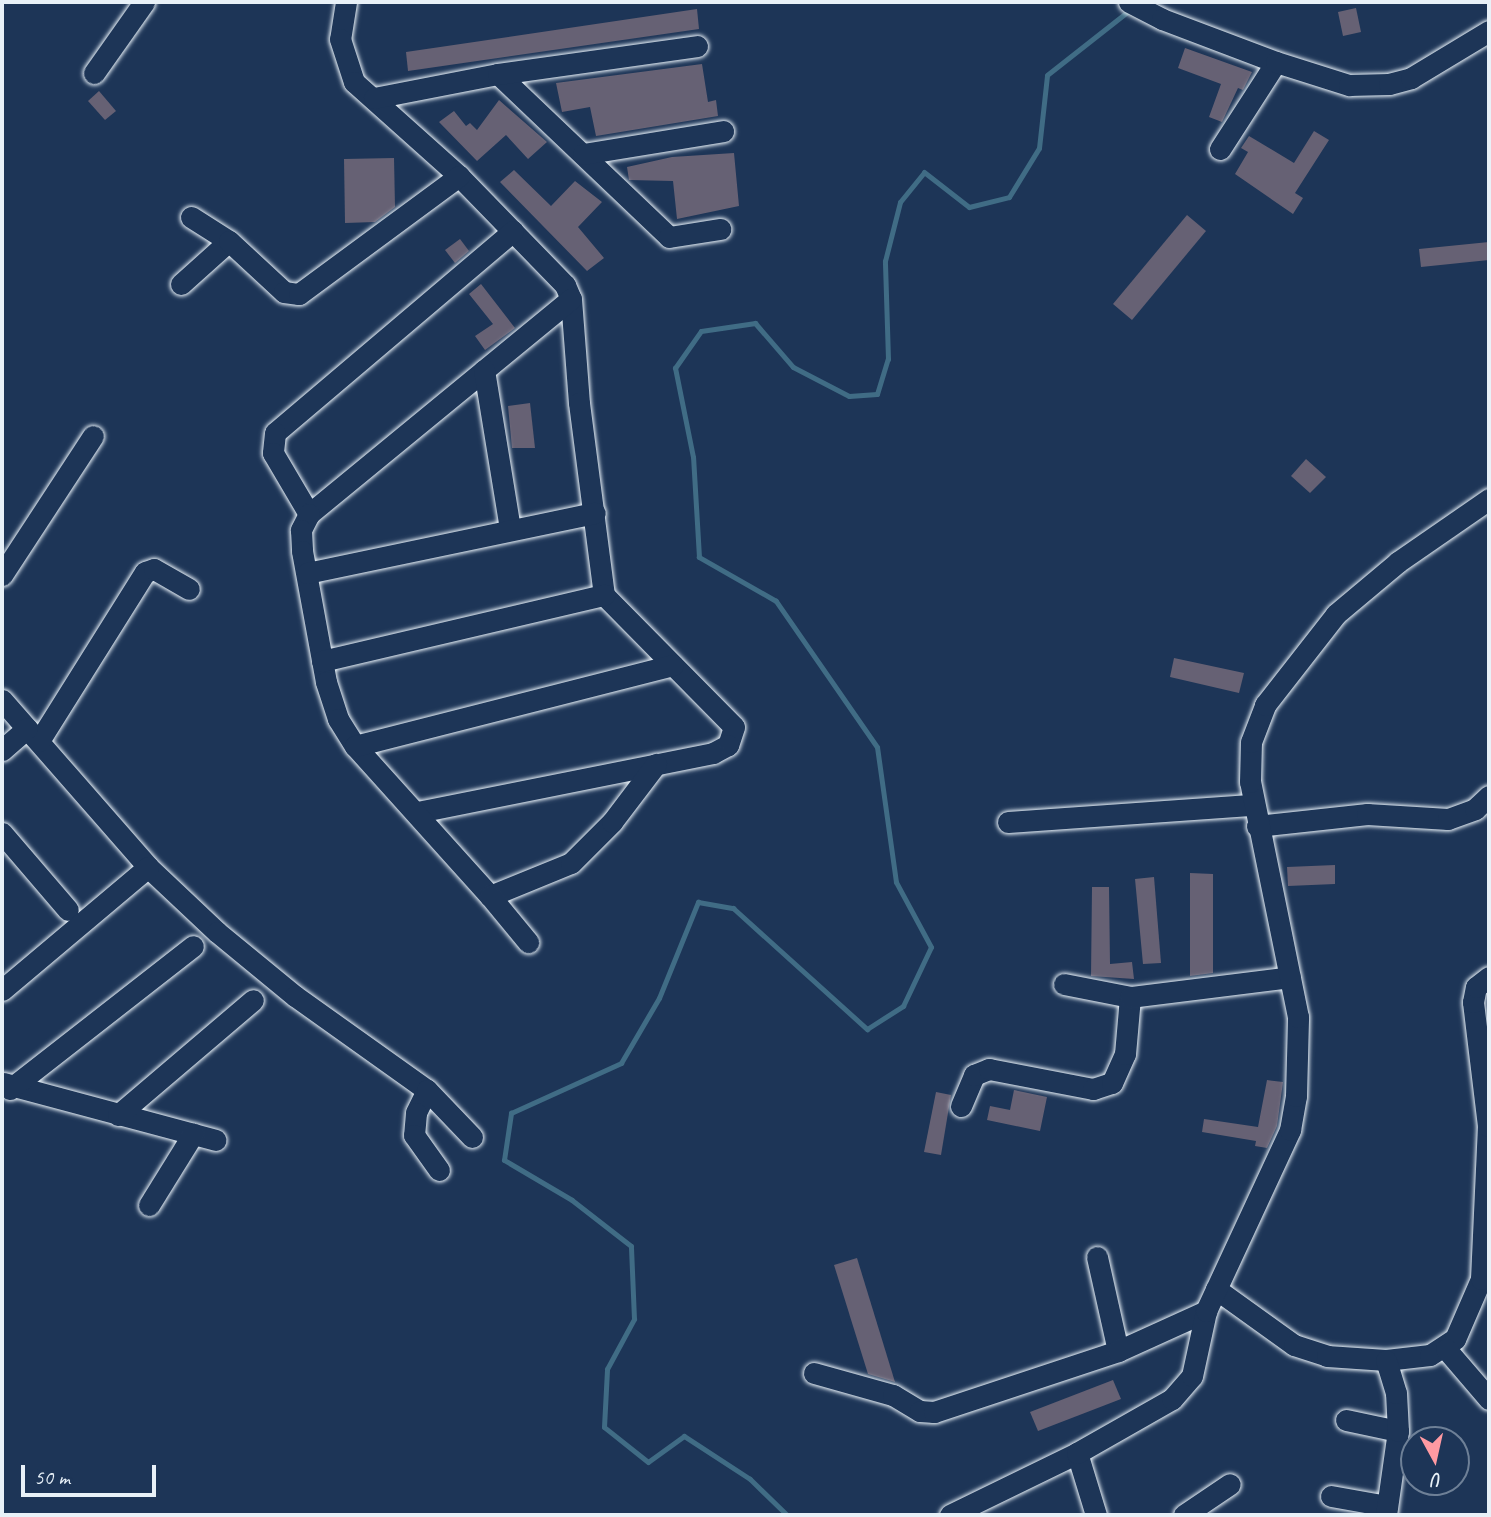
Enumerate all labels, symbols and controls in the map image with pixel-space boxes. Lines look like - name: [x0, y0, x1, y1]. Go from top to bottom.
- north arrow: [1400, 1426, 1470, 1496]
- scale bar: [24, 1450, 159, 1494]
- text: 50 m: [34, 1464, 70, 1490]
- text: U: [1431, 1467, 1444, 1492]

